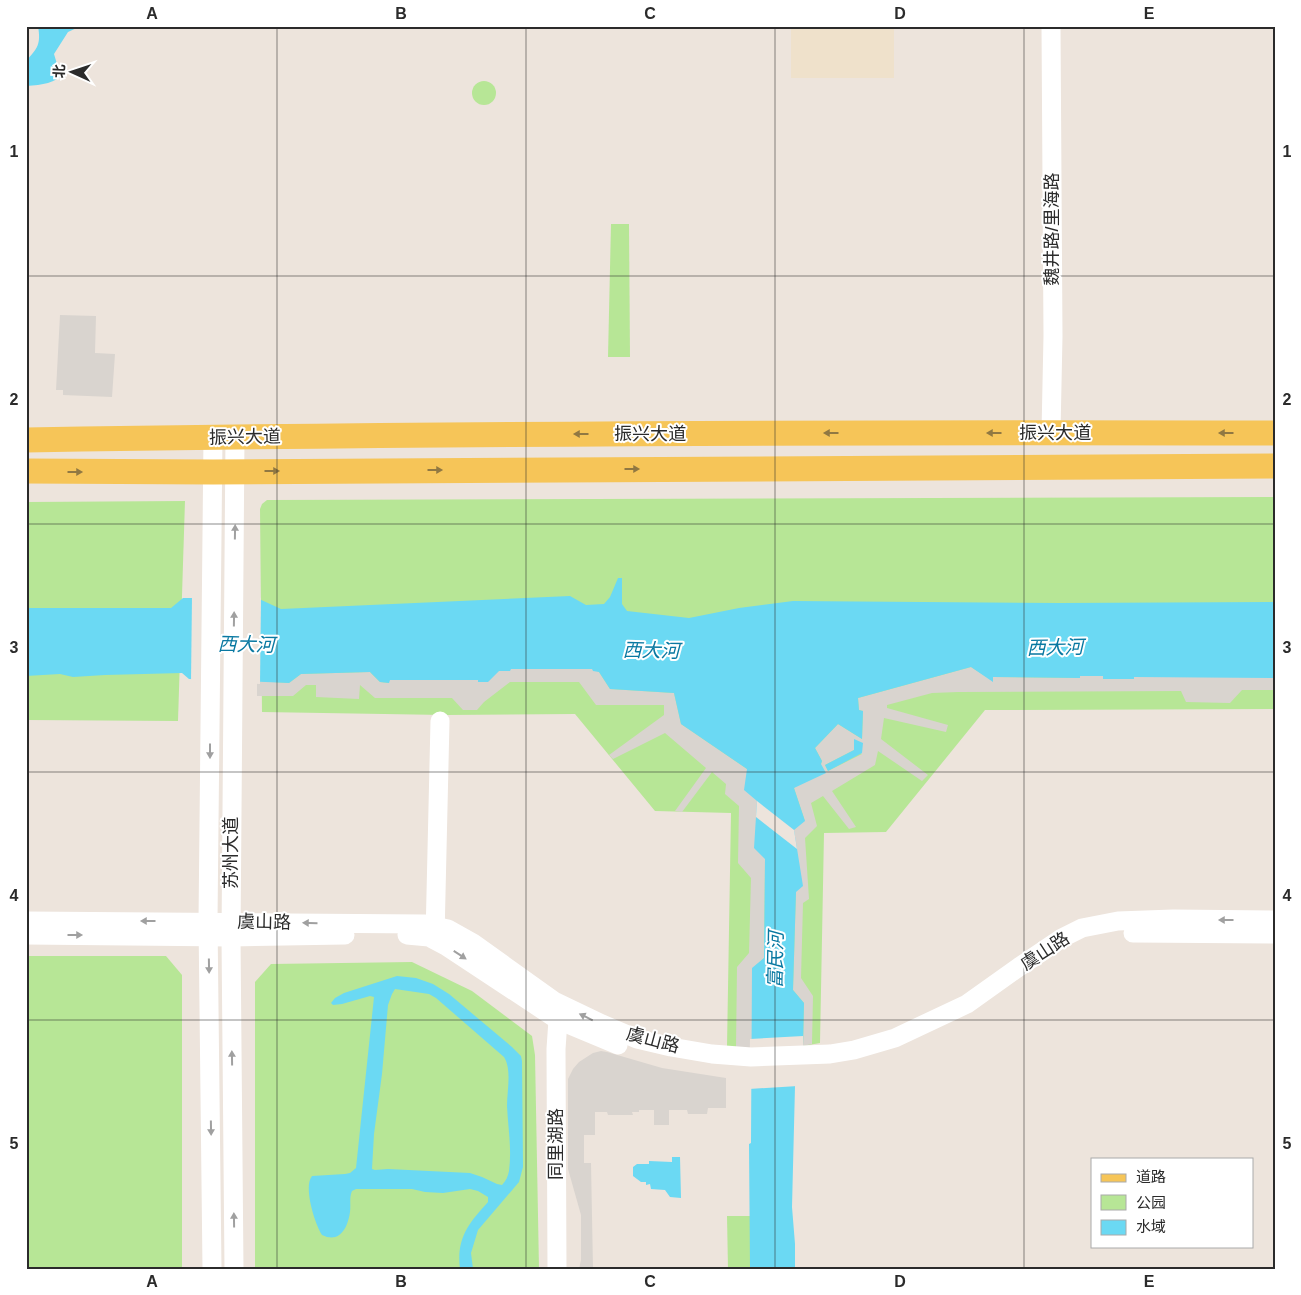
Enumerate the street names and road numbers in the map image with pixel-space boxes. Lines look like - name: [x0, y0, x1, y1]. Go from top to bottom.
- street label: 魏井路/里海路: [1042, 172, 1062, 286]
- street label: 振兴大道: [1019, 423, 1091, 443]
- street label: 振兴大道: [614, 424, 686, 444]
- street label: 振兴大道: [209, 426, 281, 448]
- street label: 苏州大道: [221, 817, 241, 889]
- street label: 虞山路: [237, 912, 291, 932]
- street label: 虞山路: [1017, 928, 1073, 974]
- street label: 虞山路: [624, 1023, 682, 1057]
- street label: 同里湖路: [546, 1108, 566, 1180]

